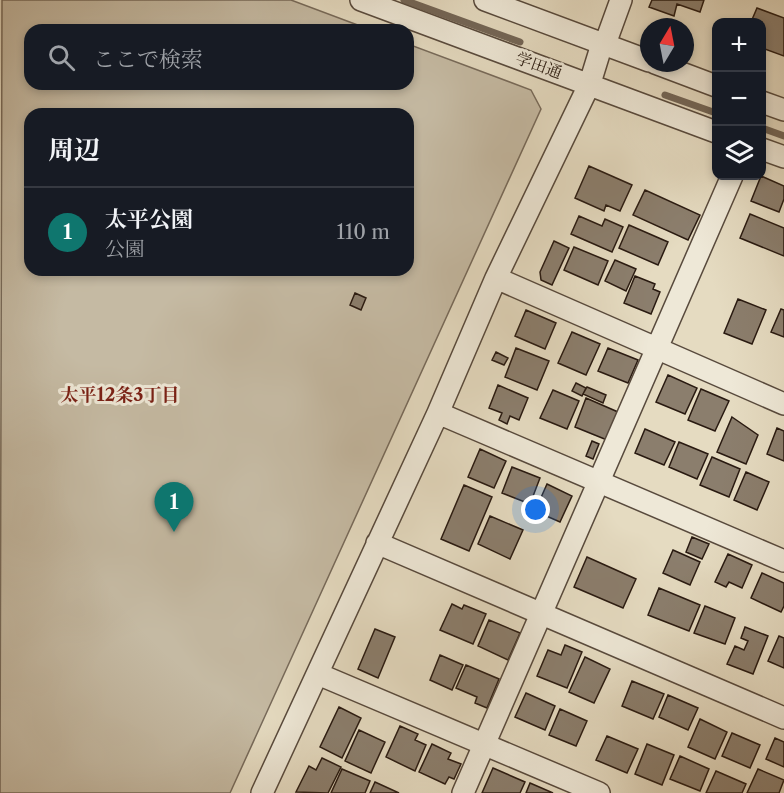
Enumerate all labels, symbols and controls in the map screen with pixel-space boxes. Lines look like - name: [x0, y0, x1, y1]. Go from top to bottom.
- north arrow: [640, 18, 694, 72]
- map controls: [712, 18, 766, 180]
- button: +: [712, 18, 766, 72]
- search box: [24, 24, 414, 90]
- icon: search: [45, 41, 78, 74]
- text: ここで検索: [93, 46, 203, 73]
- street label: 学田通: [513, 47, 565, 83]
- button: −: [712, 72, 766, 126]
- button: layers: [712, 126, 766, 180]
- text: 周辺: [48, 134, 100, 166]
- text: 太平公園: [105, 206, 193, 233]
- text: 1: [63, 220, 72, 244]
- text: 110 m: [337, 220, 390, 244]
- text: 公園: [105, 237, 145, 261]
- district label: 太平12条3丁目: [61, 384, 179, 406]
- pin: 1: [154, 482, 194, 532]
- your location: [521, 495, 550, 524]

